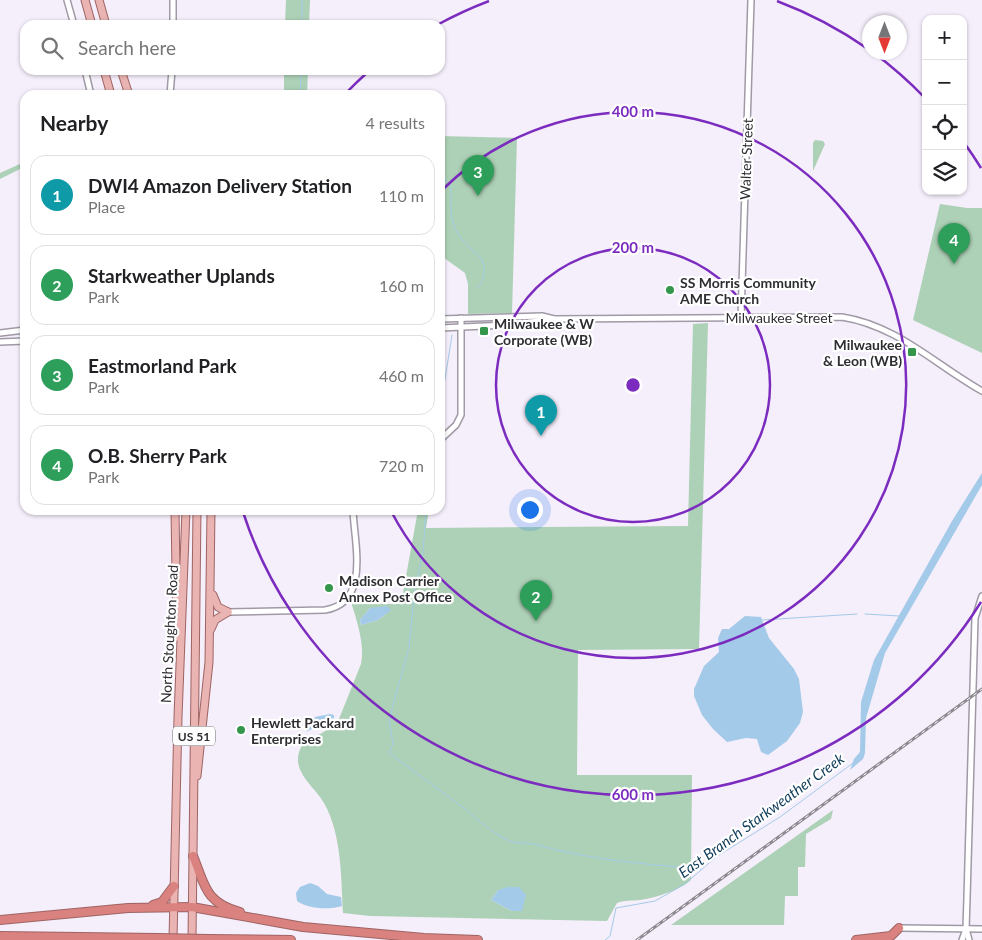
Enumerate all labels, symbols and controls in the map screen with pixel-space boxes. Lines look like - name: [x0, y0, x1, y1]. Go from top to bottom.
- north arrow: [862, 15, 907, 60]
- map controls: [922, 15, 967, 195]
- button: +: [922, 15, 967, 60]
- search box: [20, 20, 445, 75]
- icon: search: [38, 34, 66, 62]
- text: Search here: [78, 36, 176, 59]
- button: −: [922, 60, 967, 105]
- text: 400 m: [612, 102, 654, 120]
- button: locate: [922, 105, 967, 150]
- text: Nearby: [40, 110, 108, 135]
- text: 4 results: [365, 113, 425, 132]
- street label: Walter Street: [736, 118, 756, 200]
- button: layers: [922, 150, 967, 195]
- pin: 3: [462, 155, 494, 196]
- text: DWI4 Amazon Delivery Station: [88, 174, 352, 197]
- text: 1: [52, 186, 62, 205]
- text: 110 m: [379, 186, 424, 205]
- text: Place: [88, 197, 125, 216]
- pin: 4: [938, 223, 970, 264]
- text: 200 m: [612, 238, 654, 256]
- text: Starkweather Uplands: [88, 264, 275, 287]
- place label: SS Morris Community AME Church: [679, 274, 817, 307]
- text: 2: [52, 276, 62, 295]
- text: 160 m: [379, 276, 424, 295]
- marker: SS Morris Community AME Church: [664, 284, 676, 296]
- text: Park: [88, 287, 119, 306]
- street label: Milwaukee Street: [725, 309, 833, 326]
- place label: Milwaukee & W Corporate (WB): [494, 315, 594, 348]
- marker: Milwaukee & W Corporate (WB): [478, 325, 490, 337]
- place label: Milwaukee & Leon (WB): [823, 336, 903, 369]
- marker: Milwaukee & Leon (WB): [906, 346, 918, 358]
- text: Eastmorland Park: [88, 354, 237, 377]
- text: 3: [52, 366, 62, 385]
- text: 460 m: [379, 366, 424, 385]
- centre of rings: [624, 376, 642, 394]
- text: Park: [88, 377, 119, 396]
- pin: 1: [525, 395, 557, 436]
- text: O.B. Sherry Park: [88, 444, 227, 467]
- text: 4: [52, 456, 62, 475]
- text: 720 m: [379, 456, 424, 475]
- text: Park: [88, 467, 119, 486]
- your location: [517, 497, 543, 523]
- street label: North Stoughton Road: [157, 565, 181, 703]
- place label: Madison Carrier Annex Post Office: [338, 572, 453, 605]
- pin: 2: [520, 580, 552, 621]
- marker: Madison Carrier Annex Post Office: [323, 582, 335, 594]
- place label: Hewlett Packard Enterprises: [251, 714, 354, 747]
- marker: Hewlett Packard Enterprises: [235, 724, 247, 736]
- road number: US 51: [173, 726, 215, 746]
- water label: East Branch Starkweather Creek: [675, 748, 848, 881]
- text: 600 m: [612, 785, 654, 803]

